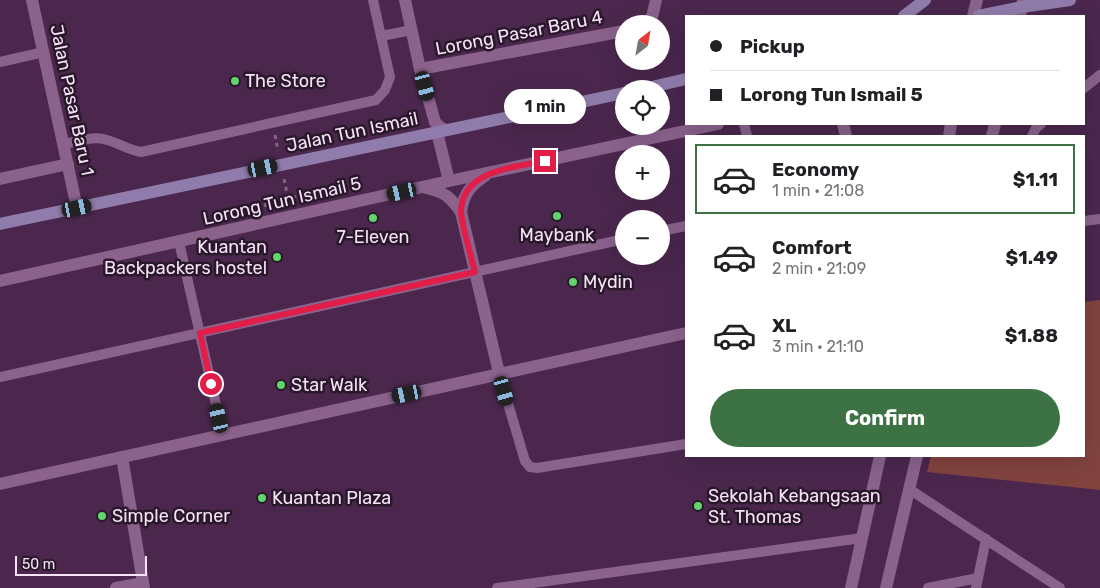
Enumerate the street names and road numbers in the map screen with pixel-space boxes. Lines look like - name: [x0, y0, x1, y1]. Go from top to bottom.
- street label: Lorong Pasar Baru 4: [434, 6, 604, 60]
- street label: Jalan Pasar Baru 1: [45, 22, 99, 178]
- street label: Jalan Tun Ismail: [284, 107, 420, 157]
- street label: Lorong Tun Ismail 5: [201, 172, 363, 230]

